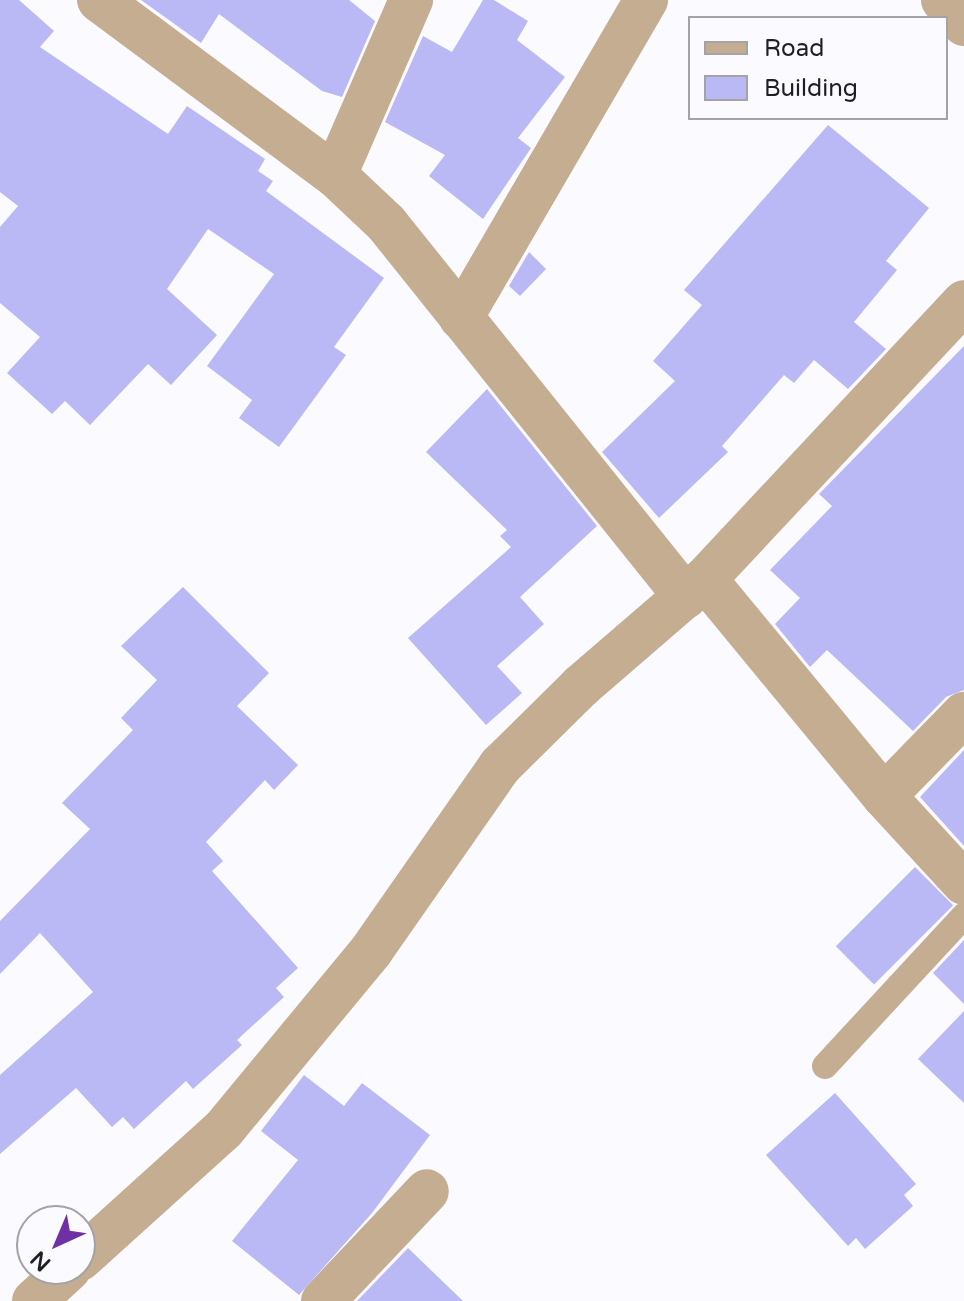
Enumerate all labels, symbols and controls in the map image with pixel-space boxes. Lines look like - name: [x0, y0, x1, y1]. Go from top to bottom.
- legend: [688, 16, 948, 120]
- text: Road: [764, 34, 824, 63]
- text: Building: [764, 74, 858, 103]
- north arrow: [16, 1205, 96, 1285]
- text: N: [25, 1245, 56, 1276]

